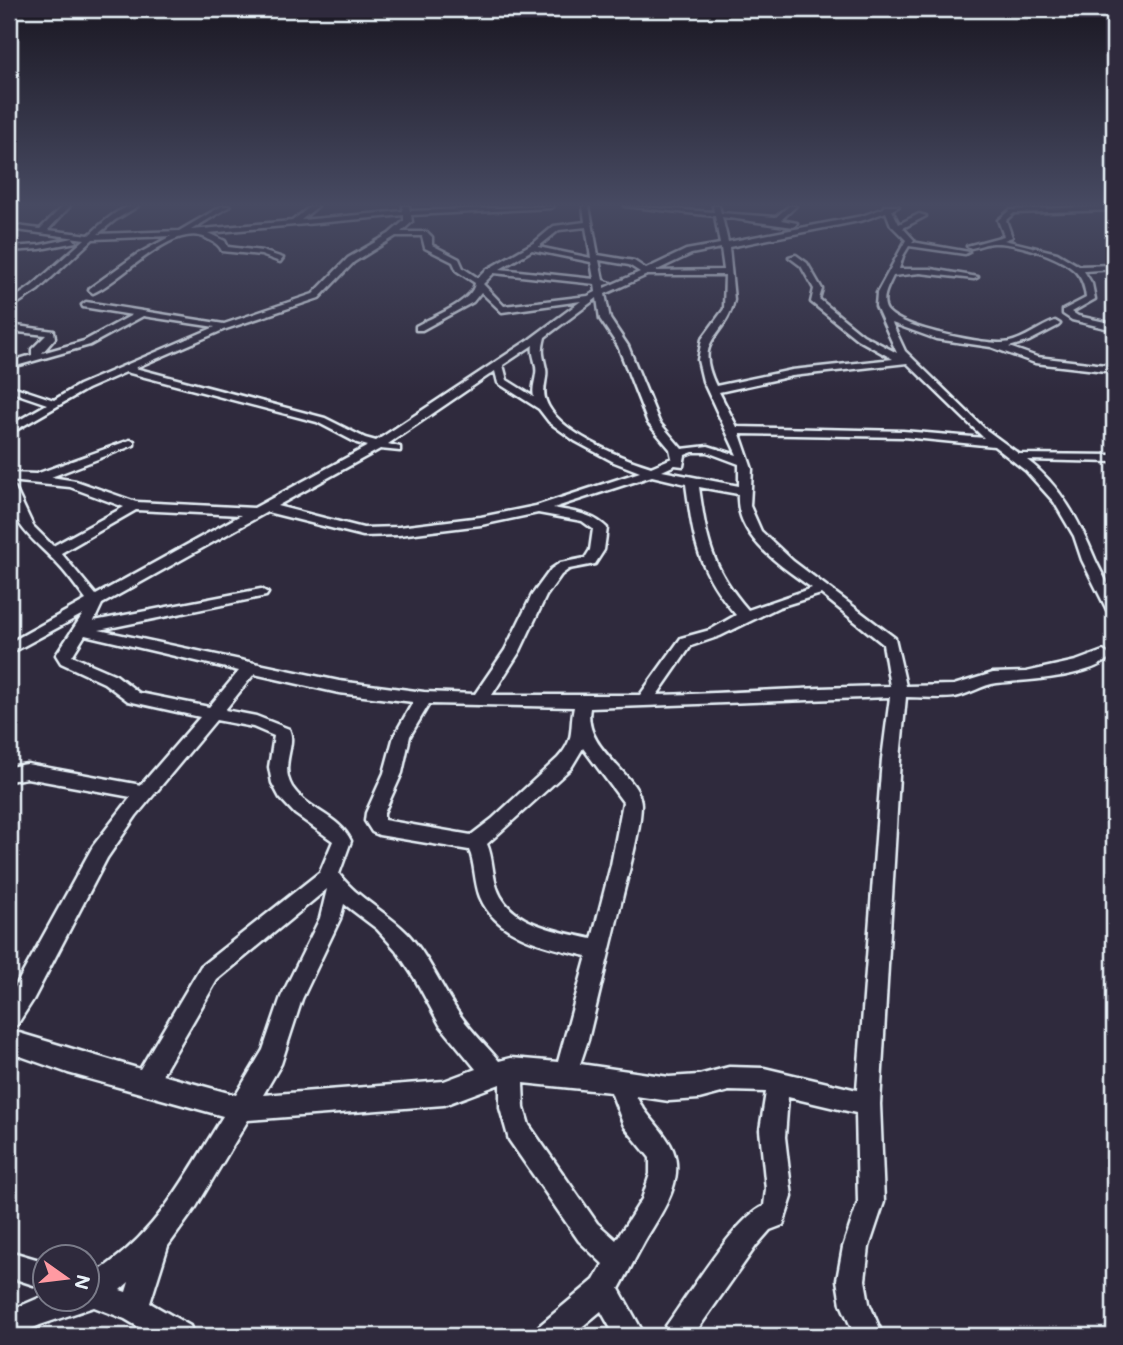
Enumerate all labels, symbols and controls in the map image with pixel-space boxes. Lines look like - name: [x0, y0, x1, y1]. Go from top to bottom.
- north arrow: [32, 1244, 102, 1314]
- text: N: [69, 1272, 97, 1292]

